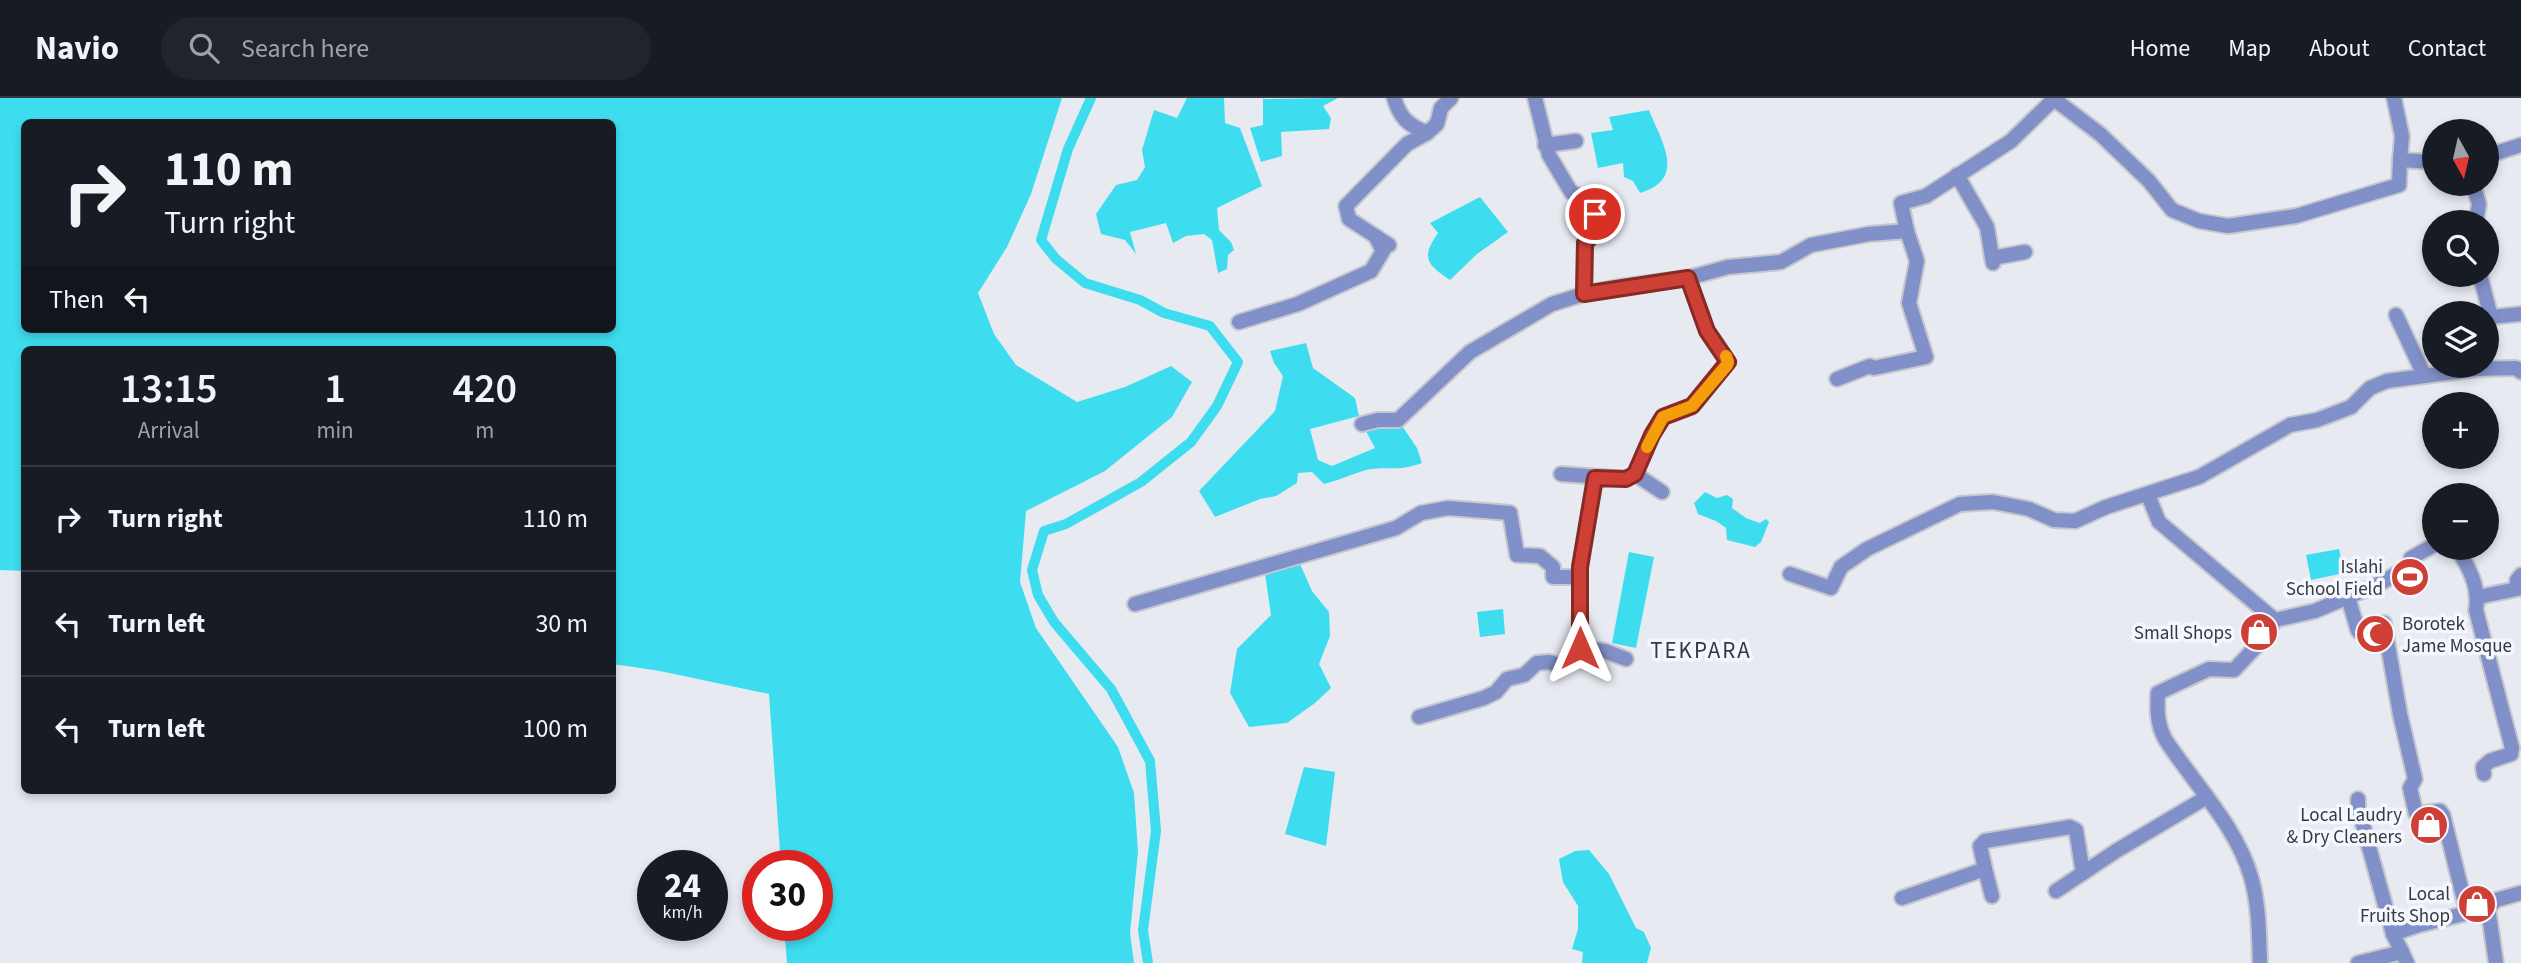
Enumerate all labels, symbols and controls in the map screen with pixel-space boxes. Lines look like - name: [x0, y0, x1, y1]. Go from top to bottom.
- search box: [161, 17, 651, 80]
- text: Navio: [35, 25, 119, 72]
- icon: search: [185, 29, 223, 67]
- text: Search here: [241, 30, 369, 67]
- text: Home: [2130, 31, 2190, 66]
- text: Map: [2228, 31, 2271, 66]
- text: About: [2309, 31, 2370, 66]
- text: Contact: [2408, 31, 2486, 66]
- north arrow: [2422, 119, 2499, 196]
- map controls: [2422, 119, 2499, 560]
- text: 110 m: [164, 135, 293, 205]
- icon: right: [49, 147, 140, 238]
- pin: [1565, 184, 1625, 244]
- icon: arrive: [1576, 195, 1614, 233]
- text: Turn right: [164, 200, 295, 246]
- button: search: [2422, 210, 2499, 287]
- icon: left: [118, 280, 156, 318]
- text: Then: [49, 281, 104, 318]
- button: layers: [2422, 301, 2499, 378]
- text: 13:15: [120, 359, 218, 419]
- text: 1: [324, 359, 346, 419]
- text: 420: [453, 359, 517, 419]
- button: +: [2422, 392, 2499, 469]
- text: Arrival: [138, 414, 200, 447]
- text: min: [316, 414, 354, 447]
- text: m: [475, 414, 494, 447]
- button: −: [2422, 483, 2499, 560]
- icon: right: [49, 500, 87, 538]
- text: Turn right: [108, 500, 223, 537]
- text: 110 m: [522, 500, 588, 537]
- place label: Islahi School Field: [2286, 554, 2383, 603]
- sports icon: Islahi School Field: [2389, 556, 2431, 598]
- icon: left: [49, 605, 87, 643]
- text: Turn left: [108, 605, 205, 642]
- text: 30 m: [535, 605, 588, 642]
- position arrow: [1543, 611, 1617, 685]
- shop icon: Small Shops: [2238, 611, 2280, 653]
- place label: Borotek Jame Mosque: [2402, 611, 2512, 660]
- mosque icon: Borotek Jame Mosque: [2354, 613, 2396, 655]
- place label: Small Shops: [2134, 620, 2232, 647]
- district label: TEKPARA: [1650, 634, 1752, 667]
- icon: left: [49, 710, 87, 748]
- text: Turn left: [108, 710, 205, 747]
- text: 100 m: [522, 710, 588, 747]
- place label: Local Laudry & Dry Cleaners: [2286, 802, 2402, 851]
- shop icon: Local Laudry & Dry Cleaners: [2408, 804, 2450, 846]
- speed limit sign: 30: [742, 850, 833, 941]
- text: 24: [664, 861, 701, 911]
- place label: Local Fruits Shop: [2360, 881, 2450, 930]
- shop icon: Local Fruits Shop: [2456, 883, 2498, 925]
- text: km/h: [663, 900, 702, 925]

